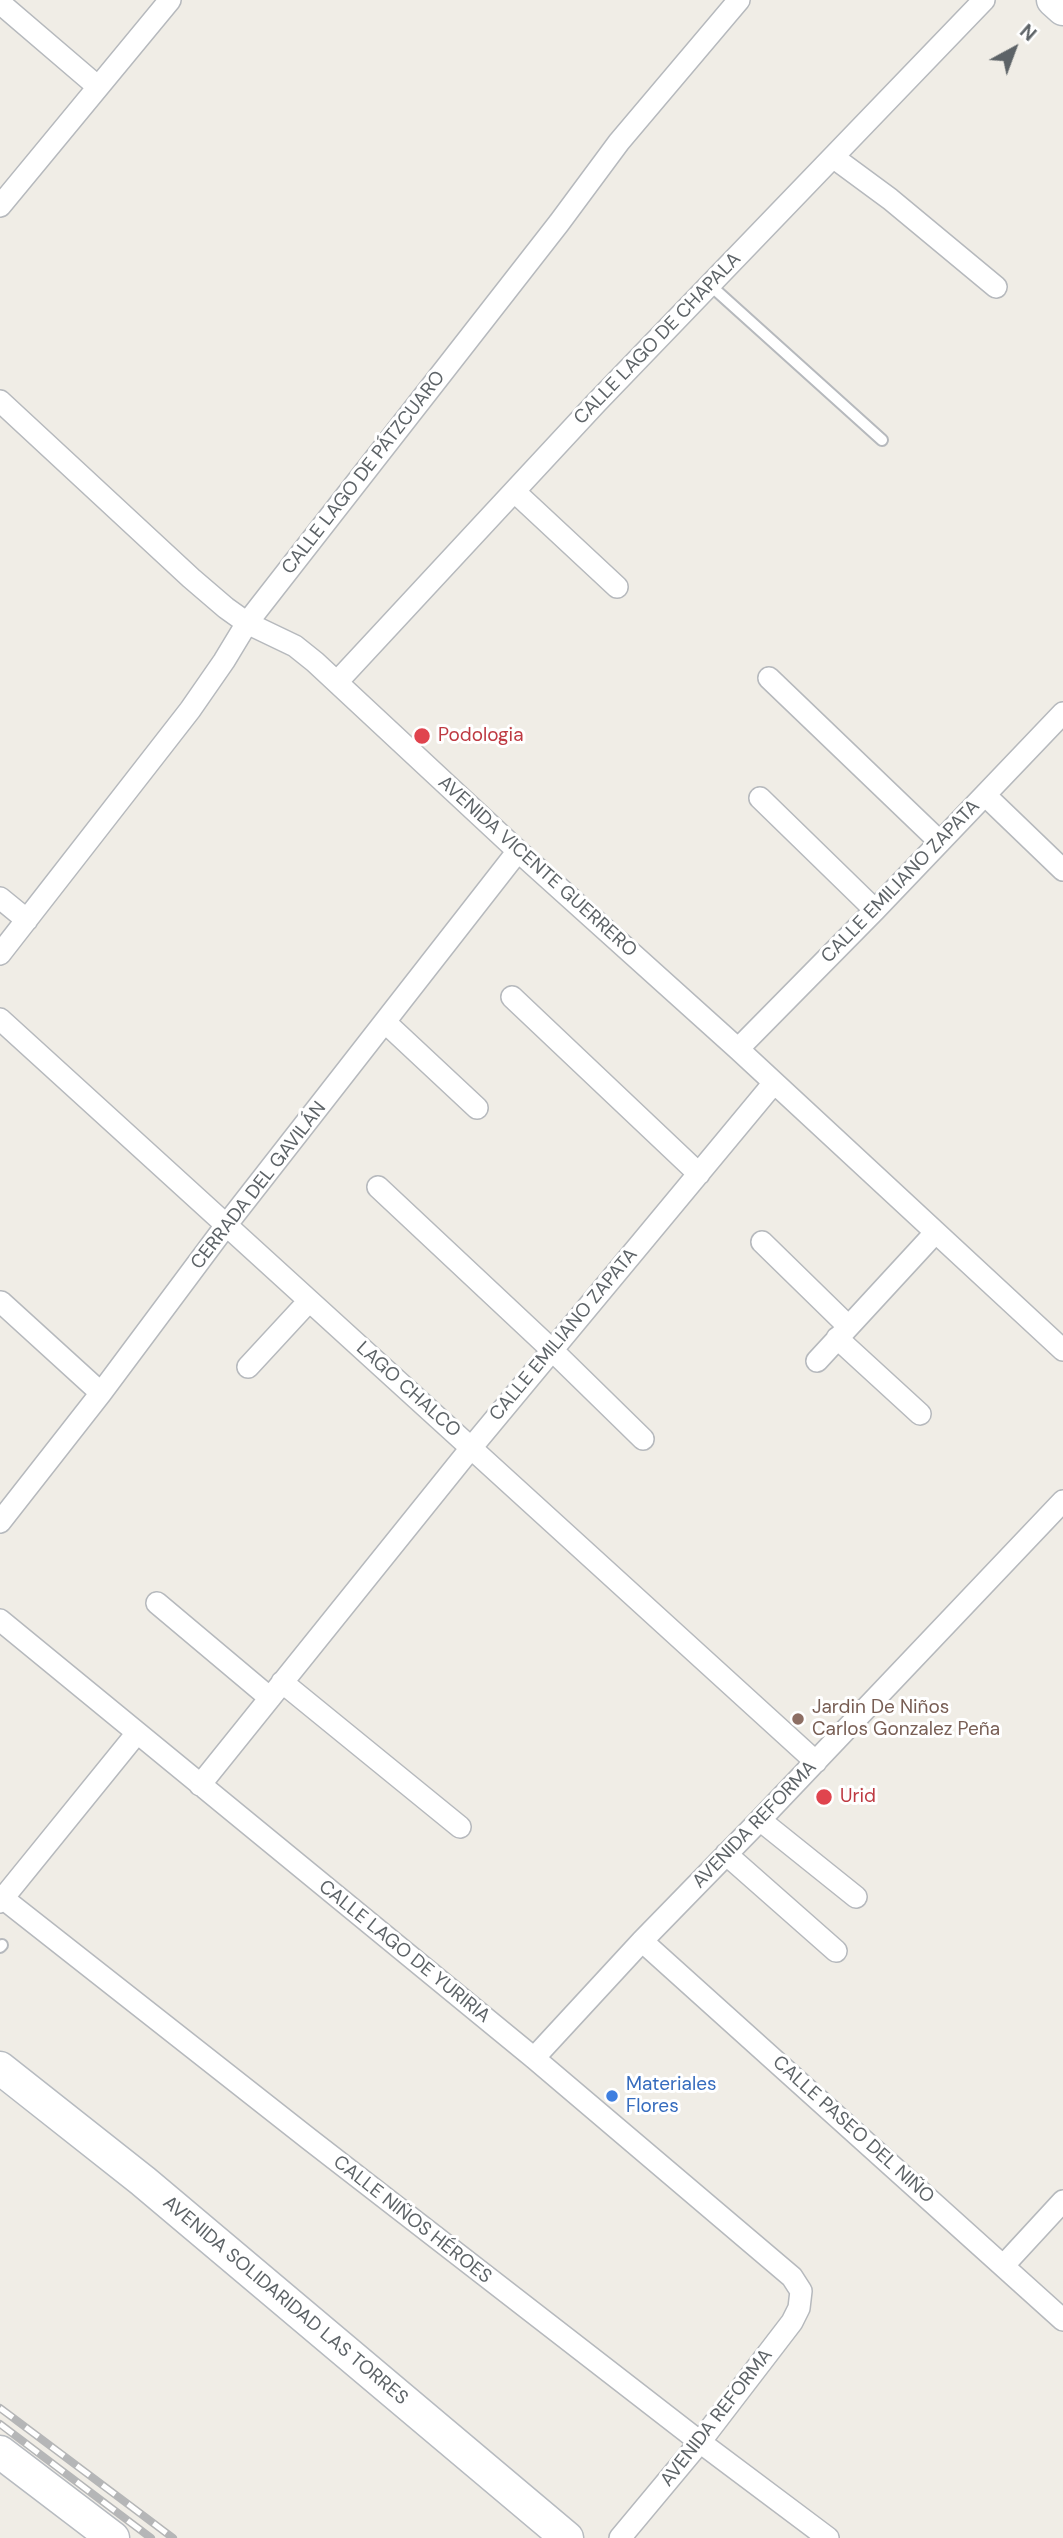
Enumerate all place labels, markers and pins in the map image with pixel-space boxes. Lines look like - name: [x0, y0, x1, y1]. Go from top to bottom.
- place label: Podologia: [438, 725, 524, 747]
- marker: Podologia: [412, 726, 432, 746]
- place label: Jardin De Niños Carlos Gonzalez Peña: [812, 1697, 1000, 1741]
- marker: Jardin De Niños Carlos Gonzalez Peña: [790, 1711, 806, 1727]
- place label: Urid: [840, 1786, 876, 1808]
- marker: Urid: [814, 1787, 834, 1807]
- place label: Materiales Flores: [626, 2074, 717, 2118]
- marker: Materiales Flores: [604, 2088, 620, 2104]

